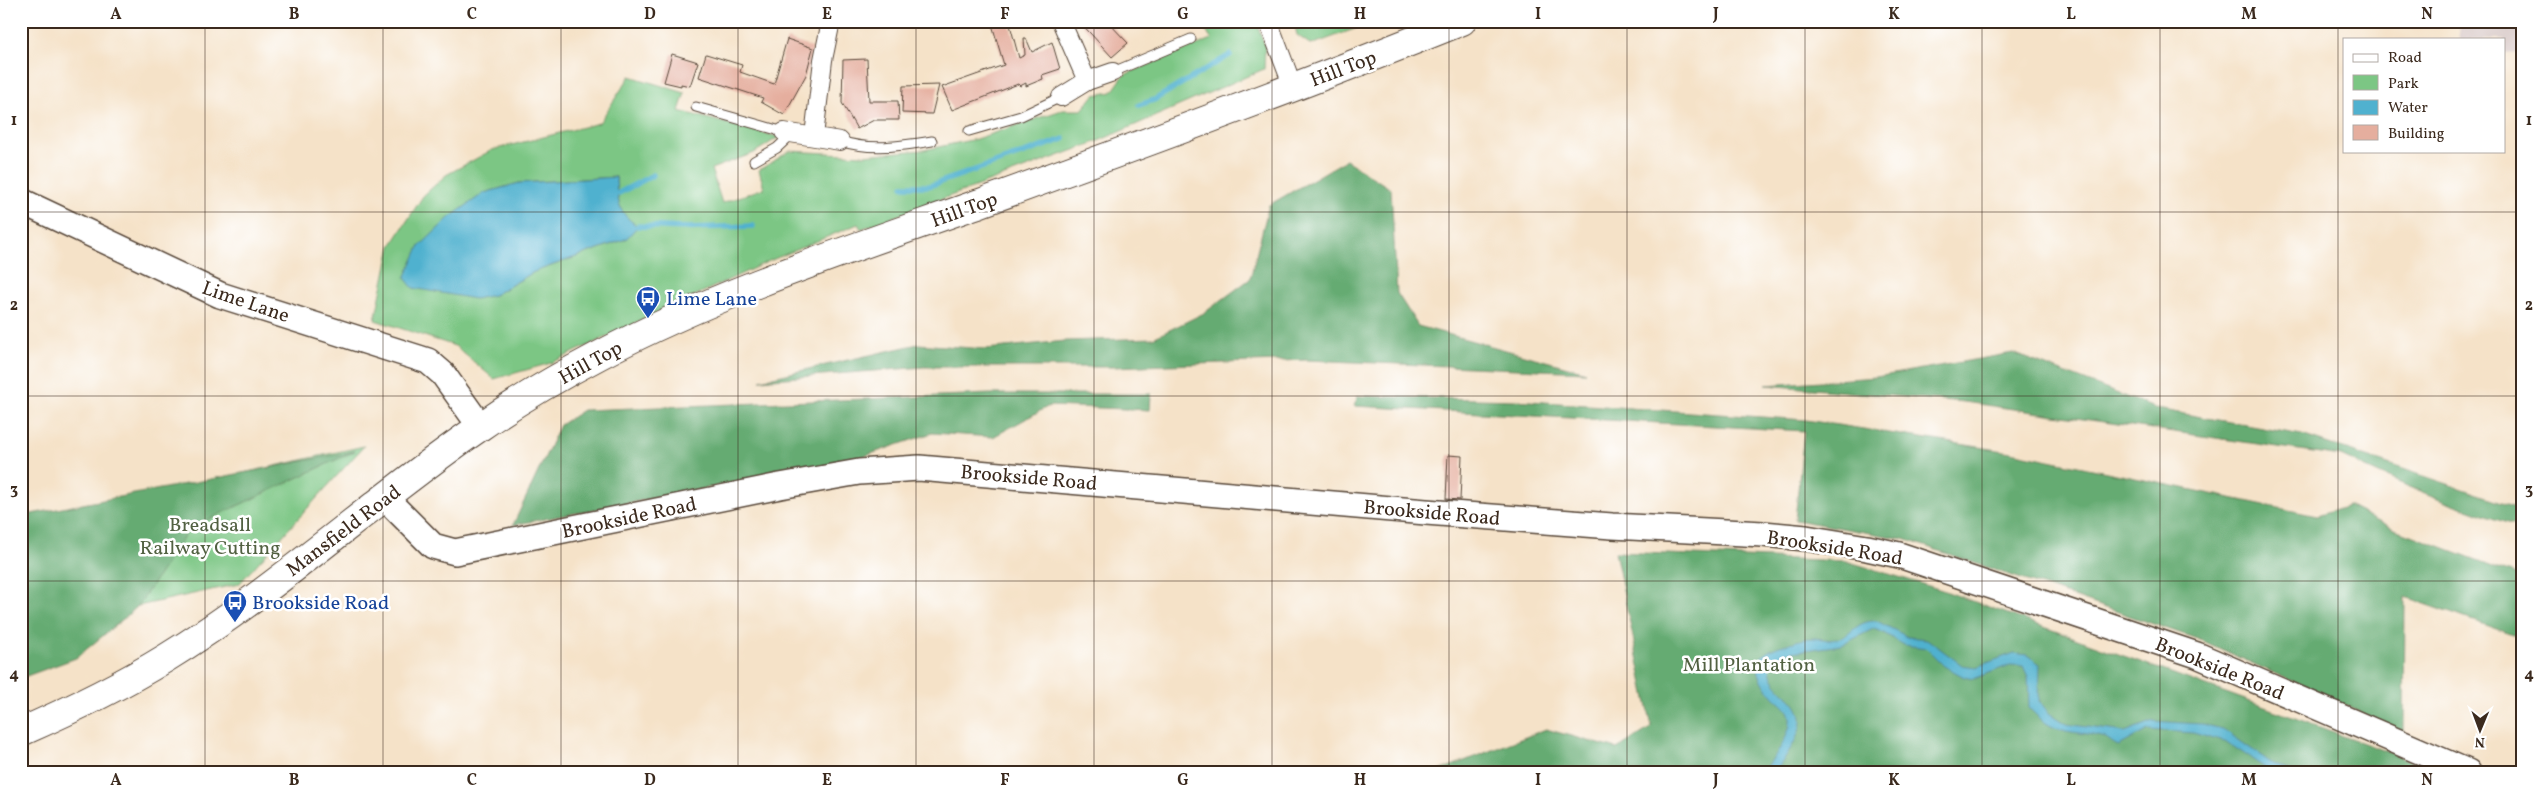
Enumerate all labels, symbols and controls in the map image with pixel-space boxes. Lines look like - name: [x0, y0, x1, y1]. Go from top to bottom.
- text: A: [110, 4, 122, 26]
- text: B: [289, 4, 300, 26]
- text: C: [467, 4, 477, 26]
- text: D: [644, 4, 656, 26]
- text: E: [822, 4, 832, 26]
- text: F: [1000, 4, 1010, 26]
- text: G: [1177, 4, 1189, 26]
- text: H: [1354, 4, 1366, 26]
- text: I: [1535, 4, 1541, 26]
- text: J: [1712, 4, 1719, 26]
- text: K: [1888, 4, 1900, 26]
- text: L: [2066, 4, 2076, 26]
- text: M: [2241, 4, 2257, 26]
- text: N: [2421, 4, 2433, 26]
- legend: [2343, 38, 2506, 152]
- street label: Hill Top: [1307, 44, 1381, 95]
- text: Road: [2388, 48, 2422, 69]
- text: Park: [2388, 74, 2419, 95]
- text: Water: [2388, 98, 2428, 119]
- text: 1: [11, 110, 17, 132]
- text: 1: [2526, 110, 2532, 132]
- text: Building: [2388, 124, 2445, 145]
- street label: Hill Top: [928, 186, 1002, 236]
- street label: Lime Lane: [198, 275, 293, 331]
- bus stop icon: Lime Lane: [635, 285, 661, 319]
- place label: Lime Lane: [666, 286, 757, 314]
- text: 2: [10, 295, 18, 317]
- text: 2: [2525, 295, 2533, 317]
- street label: Hill Top: [554, 335, 628, 393]
- street label: Brookside Road: [959, 459, 1098, 499]
- text: 3: [10, 479, 18, 501]
- street label: Mansfield Road: [281, 479, 408, 584]
- text: 3: [2525, 479, 2533, 501]
- street label: Brookside Road: [559, 491, 699, 547]
- street label: Brookside Road: [1362, 494, 1501, 534]
- park label: Breadsall Railway Cutting: [139, 512, 281, 563]
- street label: Brookside Road: [1765, 524, 1905, 574]
- bus stop icon: Brookside Road: [222, 589, 248, 623]
- place label: Brookside Road: [252, 590, 389, 618]
- street label: Brookside Road: [2150, 631, 2288, 709]
- park label: Mill Plantation: [1683, 652, 1815, 680]
- text: 4: [9, 664, 19, 686]
- text: 4: [2524, 664, 2534, 686]
- north arrow: [2456, 706, 2506, 756]
- text: N: [2475, 732, 2485, 751]
- text: A: [110, 770, 122, 792]
- text: B: [289, 770, 300, 792]
- text: C: [467, 770, 477, 792]
- text: D: [644, 770, 656, 792]
- text: E: [822, 770, 832, 792]
- text: F: [1000, 770, 1010, 792]
- text: G: [1177, 770, 1189, 792]
- text: H: [1354, 770, 1366, 792]
- text: I: [1535, 770, 1541, 792]
- text: J: [1712, 770, 1719, 792]
- text: K: [1888, 770, 1900, 792]
- text: L: [2066, 770, 2076, 792]
- text: M: [2241, 770, 2257, 792]
- text: N: [2421, 770, 2433, 792]

